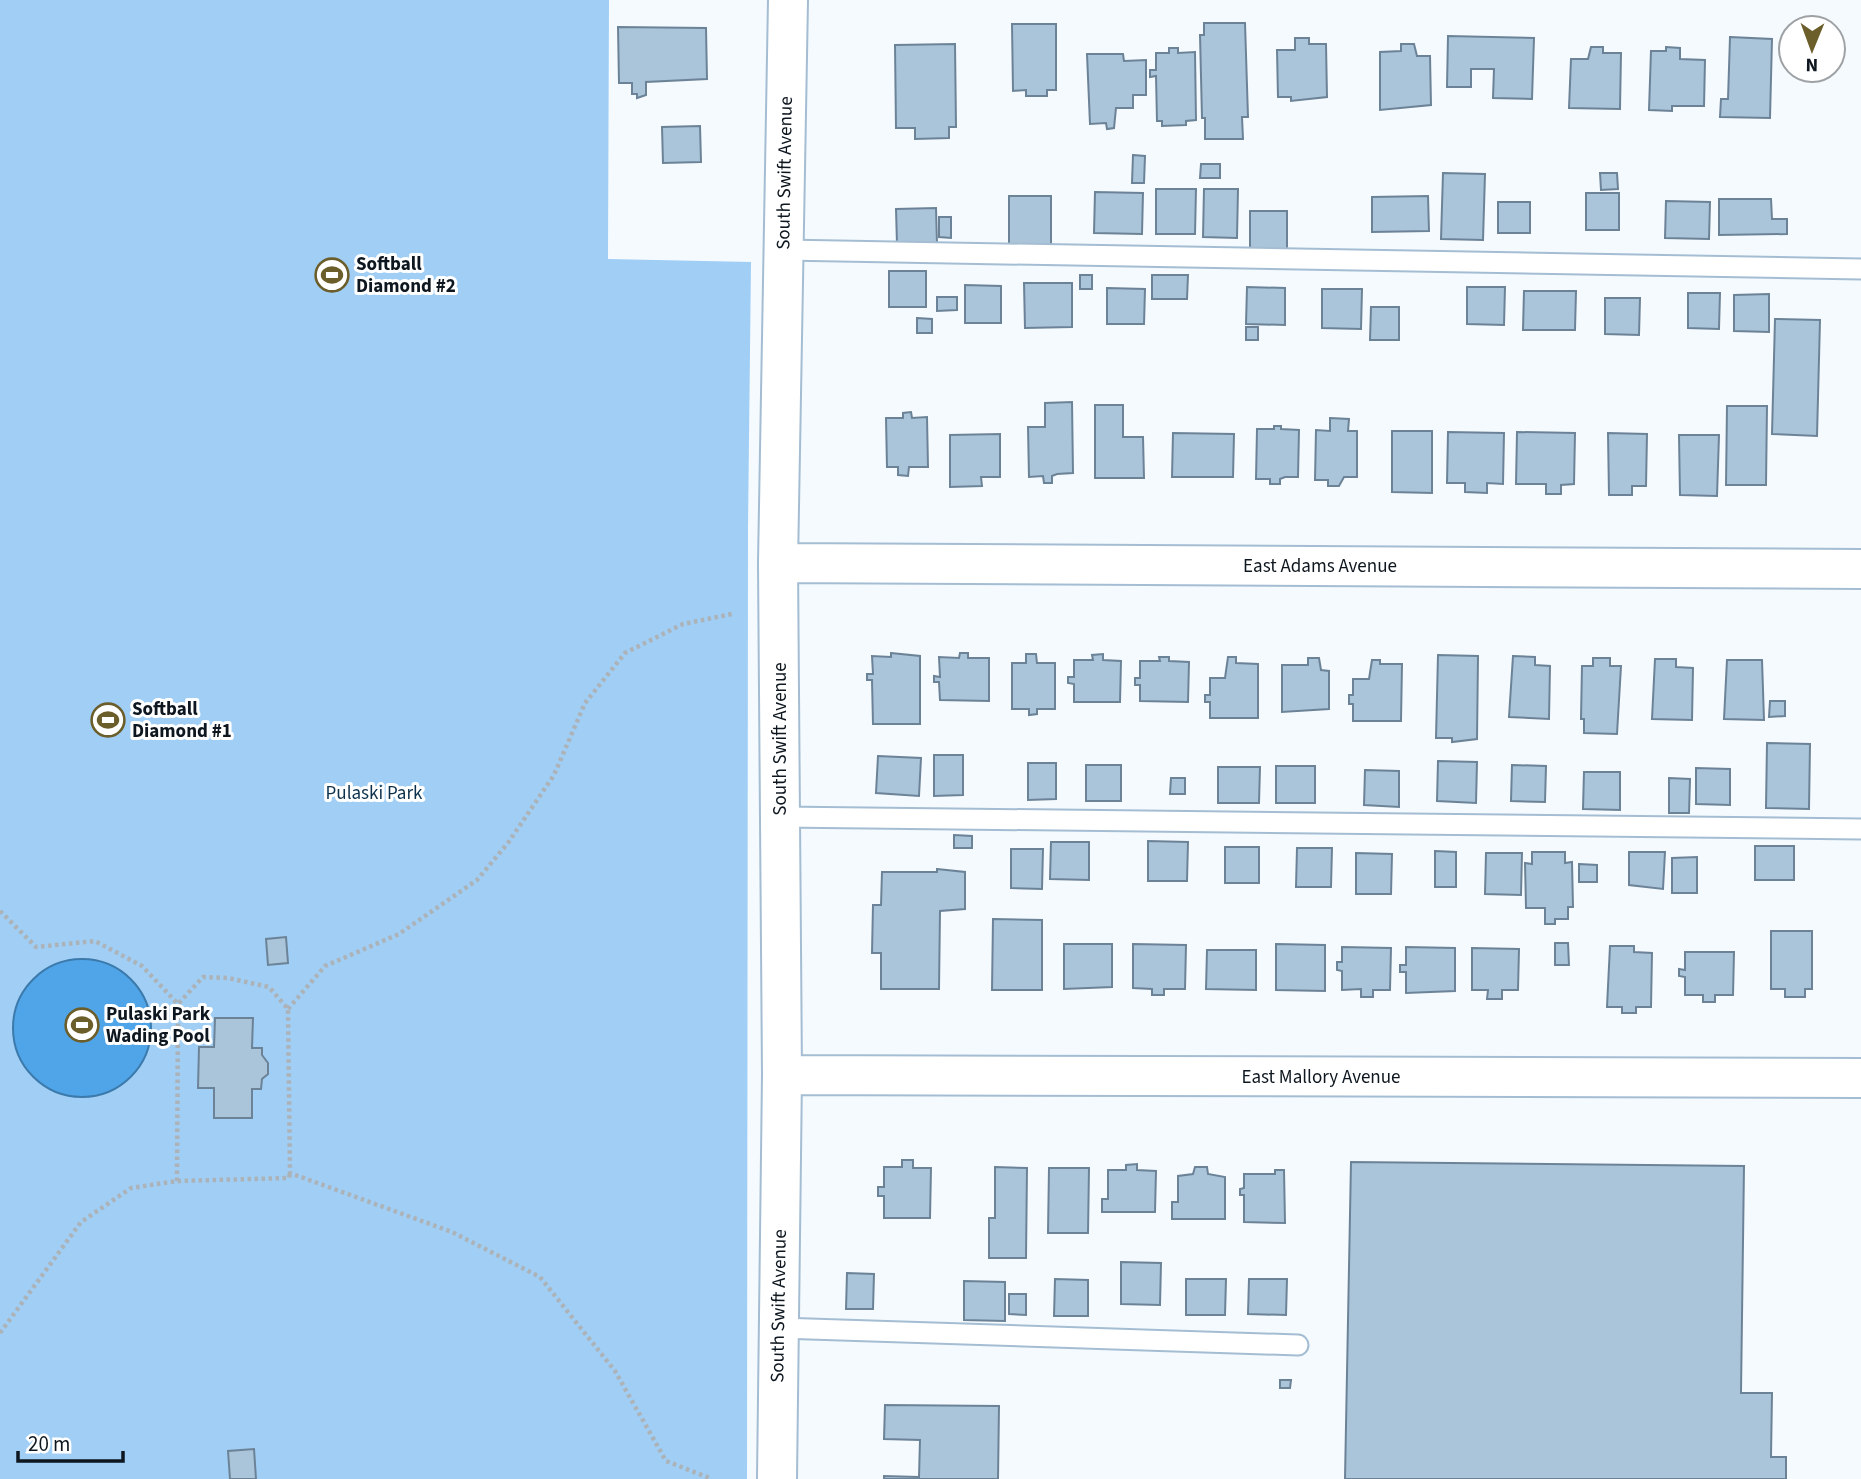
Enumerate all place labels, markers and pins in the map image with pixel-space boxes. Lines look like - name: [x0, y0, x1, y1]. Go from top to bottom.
- place label: Softball Diamond #2: [356, 251, 456, 300]
- sports icon: Softball Diamond #2: [313, 256, 351, 294]
- place label: Softball Diamond #1: [132, 696, 232, 745]
- sports icon: Softball Diamond #1: [89, 701, 127, 739]
- place label: Pulaski Park Wading Pool: [106, 1001, 211, 1050]
- sports icon: Pulaski Park Wading Pool: [63, 1006, 101, 1044]

